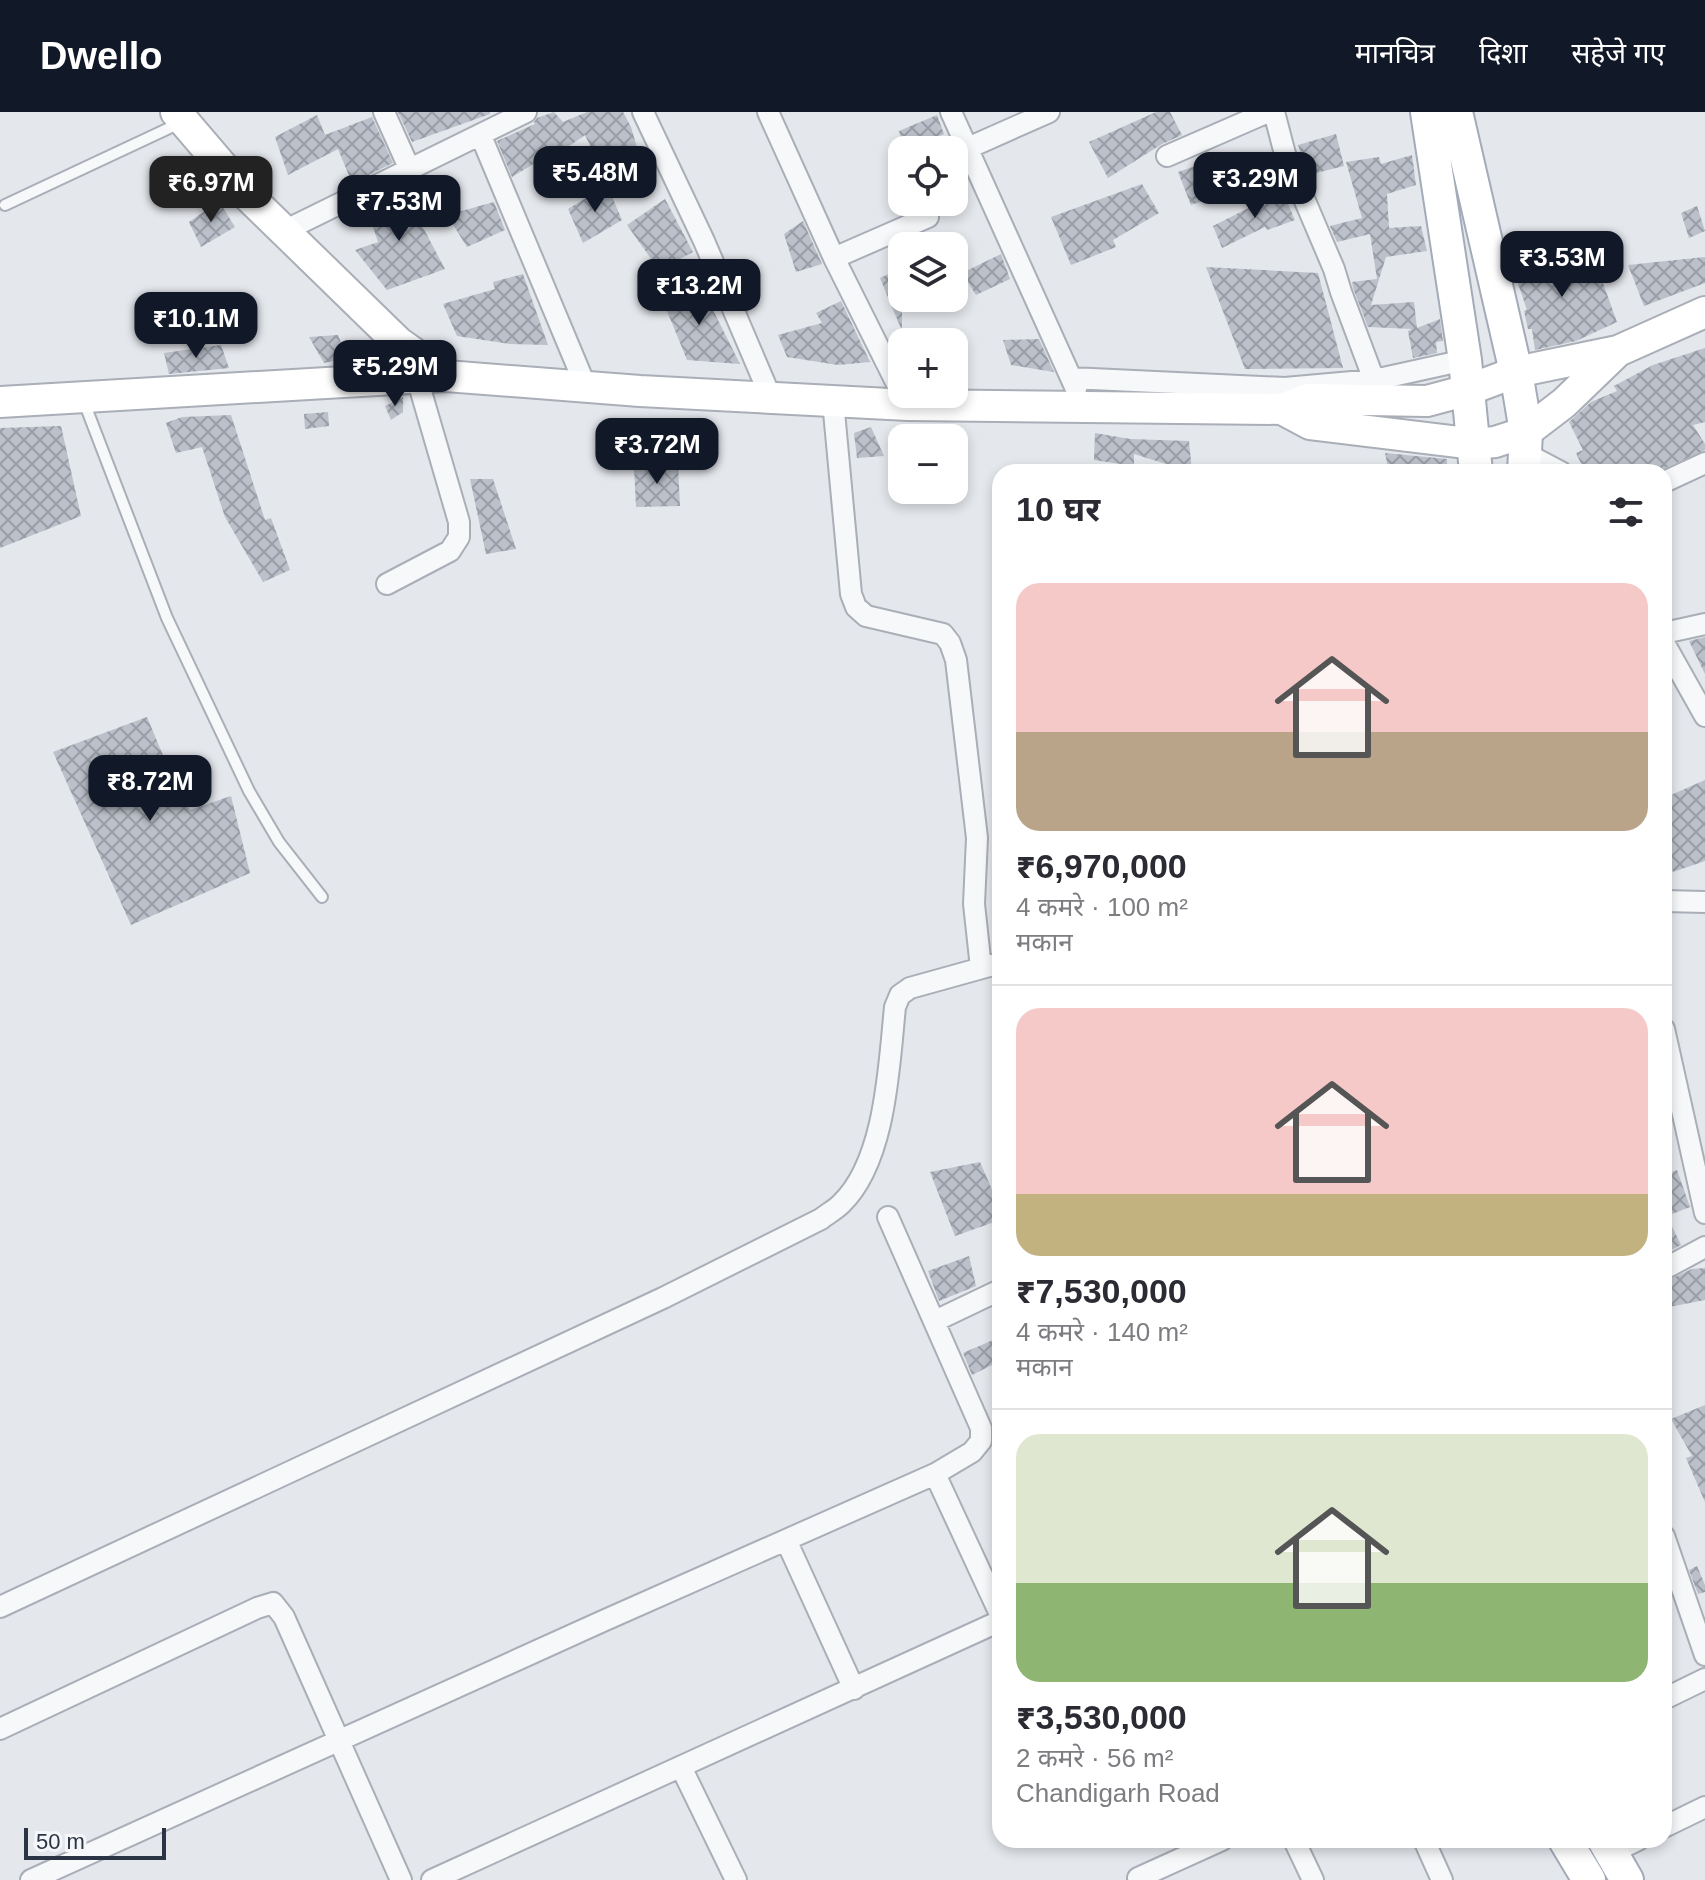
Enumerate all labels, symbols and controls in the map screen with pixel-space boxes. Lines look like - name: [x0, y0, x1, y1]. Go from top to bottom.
- text: Dwello: [40, 35, 162, 77]
- text: मानचित्र: [1355, 38, 1435, 69]
- text: दिशा: [1479, 38, 1527, 69]
- text: सहेजे गए: [1571, 38, 1665, 69]
- map controls: [888, 136, 968, 504]
- button: locate: [888, 136, 968, 216]
- pin: ₹5.48M: [530, 146, 660, 214]
- pin: ₹3.29M: [1190, 152, 1320, 220]
- pin: ₹6.97M: [146, 156, 276, 224]
- text: ₹5.48M: [551, 157, 639, 187]
- text: ₹3.29M: [1211, 163, 1299, 193]
- text: ₹6.97M: [167, 167, 255, 197]
- pin: ₹7.53M: [334, 175, 464, 243]
- text: ₹7.53M: [355, 186, 443, 216]
- pin: ₹3.53M: [1497, 231, 1627, 299]
- button: layers: [888, 232, 968, 312]
- text: ₹3.53M: [1518, 242, 1606, 272]
- pin: ₹13.2M: [634, 259, 764, 327]
- text: ₹13.2M: [655, 270, 743, 300]
- pin: ₹10.1M: [131, 292, 261, 360]
- text: ₹10.1M: [152, 303, 240, 333]
- button: +: [888, 328, 968, 408]
- pin: ₹5.29M: [330, 340, 460, 408]
- text: ₹5.29M: [351, 351, 439, 381]
- pin: ₹3.72M: [592, 418, 722, 486]
- button: −: [888, 424, 968, 504]
- text: ₹3.72M: [613, 429, 701, 459]
- text: 10 घर: [1016, 490, 1100, 528]
- icon: filters: [1604, 490, 1648, 534]
- icon: home: [1260, 635, 1404, 779]
- pin: ₹8.72M: [85, 755, 215, 823]
- text: ₹8.72M: [106, 766, 194, 796]
- text: ₹6,970,000: [1016, 847, 1187, 885]
- text: 4 कमरे · 100 m²: [1016, 892, 1188, 922]
- text: मकान: [1016, 927, 1073, 957]
- icon: home: [1260, 1060, 1404, 1204]
- text: ₹7,530,000: [1016, 1272, 1187, 1310]
- text: 4 कमरे · 140 m²: [1016, 1317, 1188, 1347]
- text: मकान: [1016, 1352, 1073, 1382]
- icon: home: [1260, 1486, 1404, 1630]
- text: ₹3,530,000: [1016, 1698, 1187, 1736]
- text: 2 कमरे · 56 m²: [1016, 1743, 1173, 1773]
- text: Chandigarh Road: [1016, 1778, 1220, 1808]
- scale bar: [24, 1824, 166, 1860]
- text: 50 m: [36, 1829, 85, 1854]

